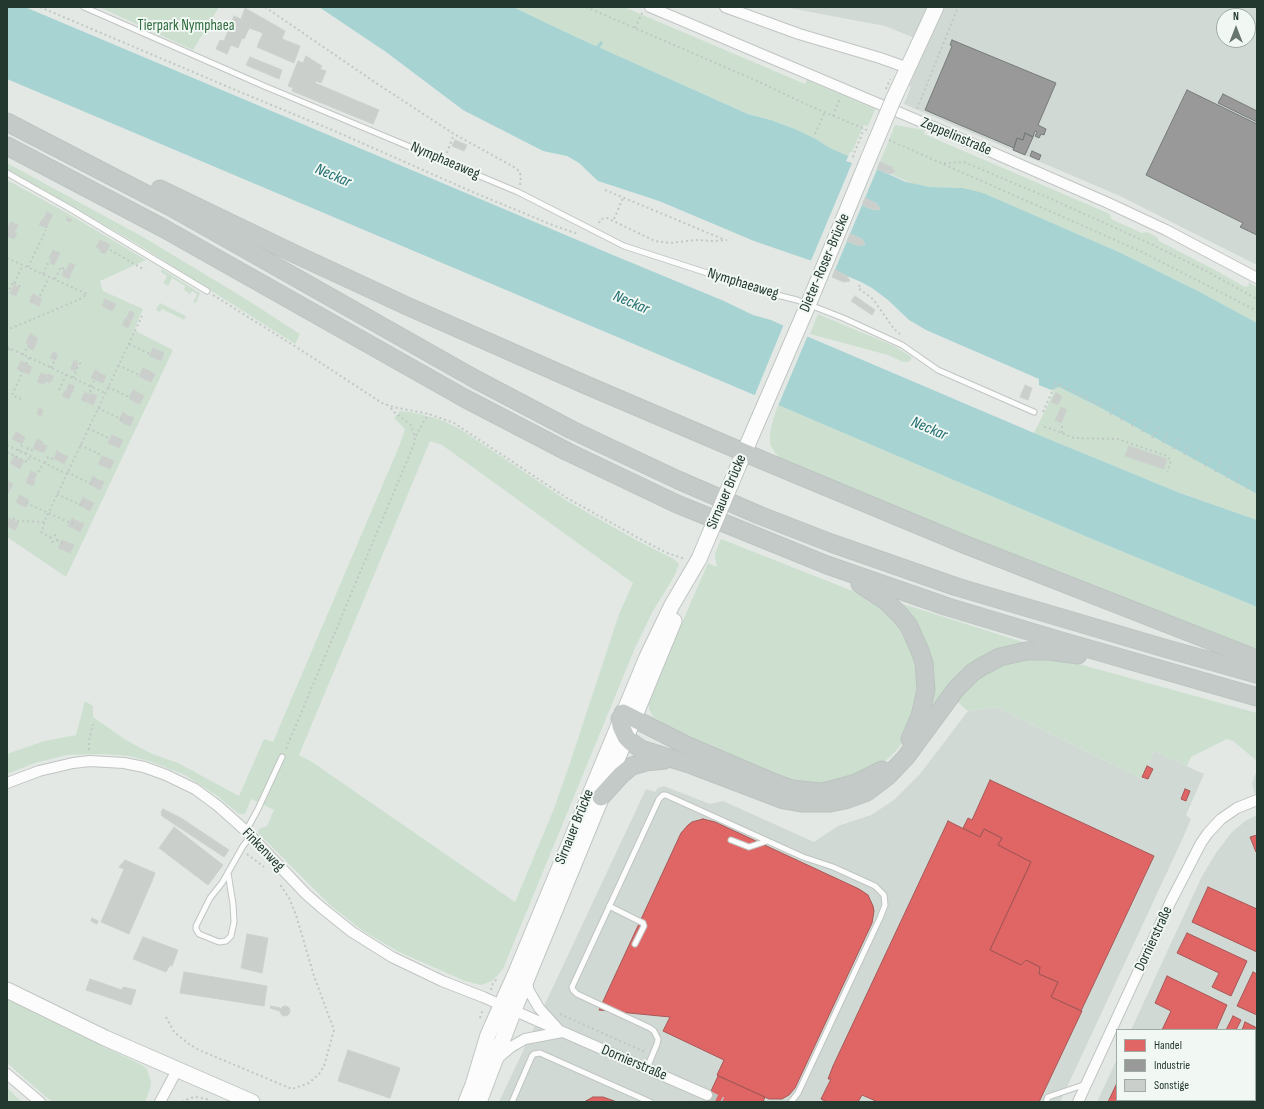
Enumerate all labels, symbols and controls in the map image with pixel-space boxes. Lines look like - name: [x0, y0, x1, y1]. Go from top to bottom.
- north arrow: [1216, 8, 1256, 48]
- text: N: [1233, 10, 1239, 23]
- park label: Tierpark Nymphaea: [138, 17, 234, 35]
- street label: Zeppelinstraße: [918, 114, 994, 160]
- street label: Nymphaeaweg: [408, 138, 482, 184]
- water label: Neckar: [312, 160, 354, 192]
- street label: Dieter-Roser-Brücke: [796, 211, 854, 315]
- street label: Nymphaeaweg: [705, 265, 781, 303]
- water label: Neckar: [610, 287, 652, 319]
- water label: Neckar: [908, 413, 950, 445]
- street label: Sirnauer Brücke: [703, 452, 751, 532]
- street label: Sirnauer Brücke: [552, 787, 598, 867]
- street label: Finkenweg: [238, 825, 288, 875]
- street label: Dornierstraße: [1131, 904, 1177, 974]
- legend: [1116, 1029, 1256, 1101]
- text: Handel: [1154, 1038, 1182, 1053]
- street label: Dornierstraße: [599, 1041, 669, 1085]
- text: Industrie: [1154, 1058, 1190, 1073]
- text: Sonstige: [1154, 1078, 1189, 1093]

